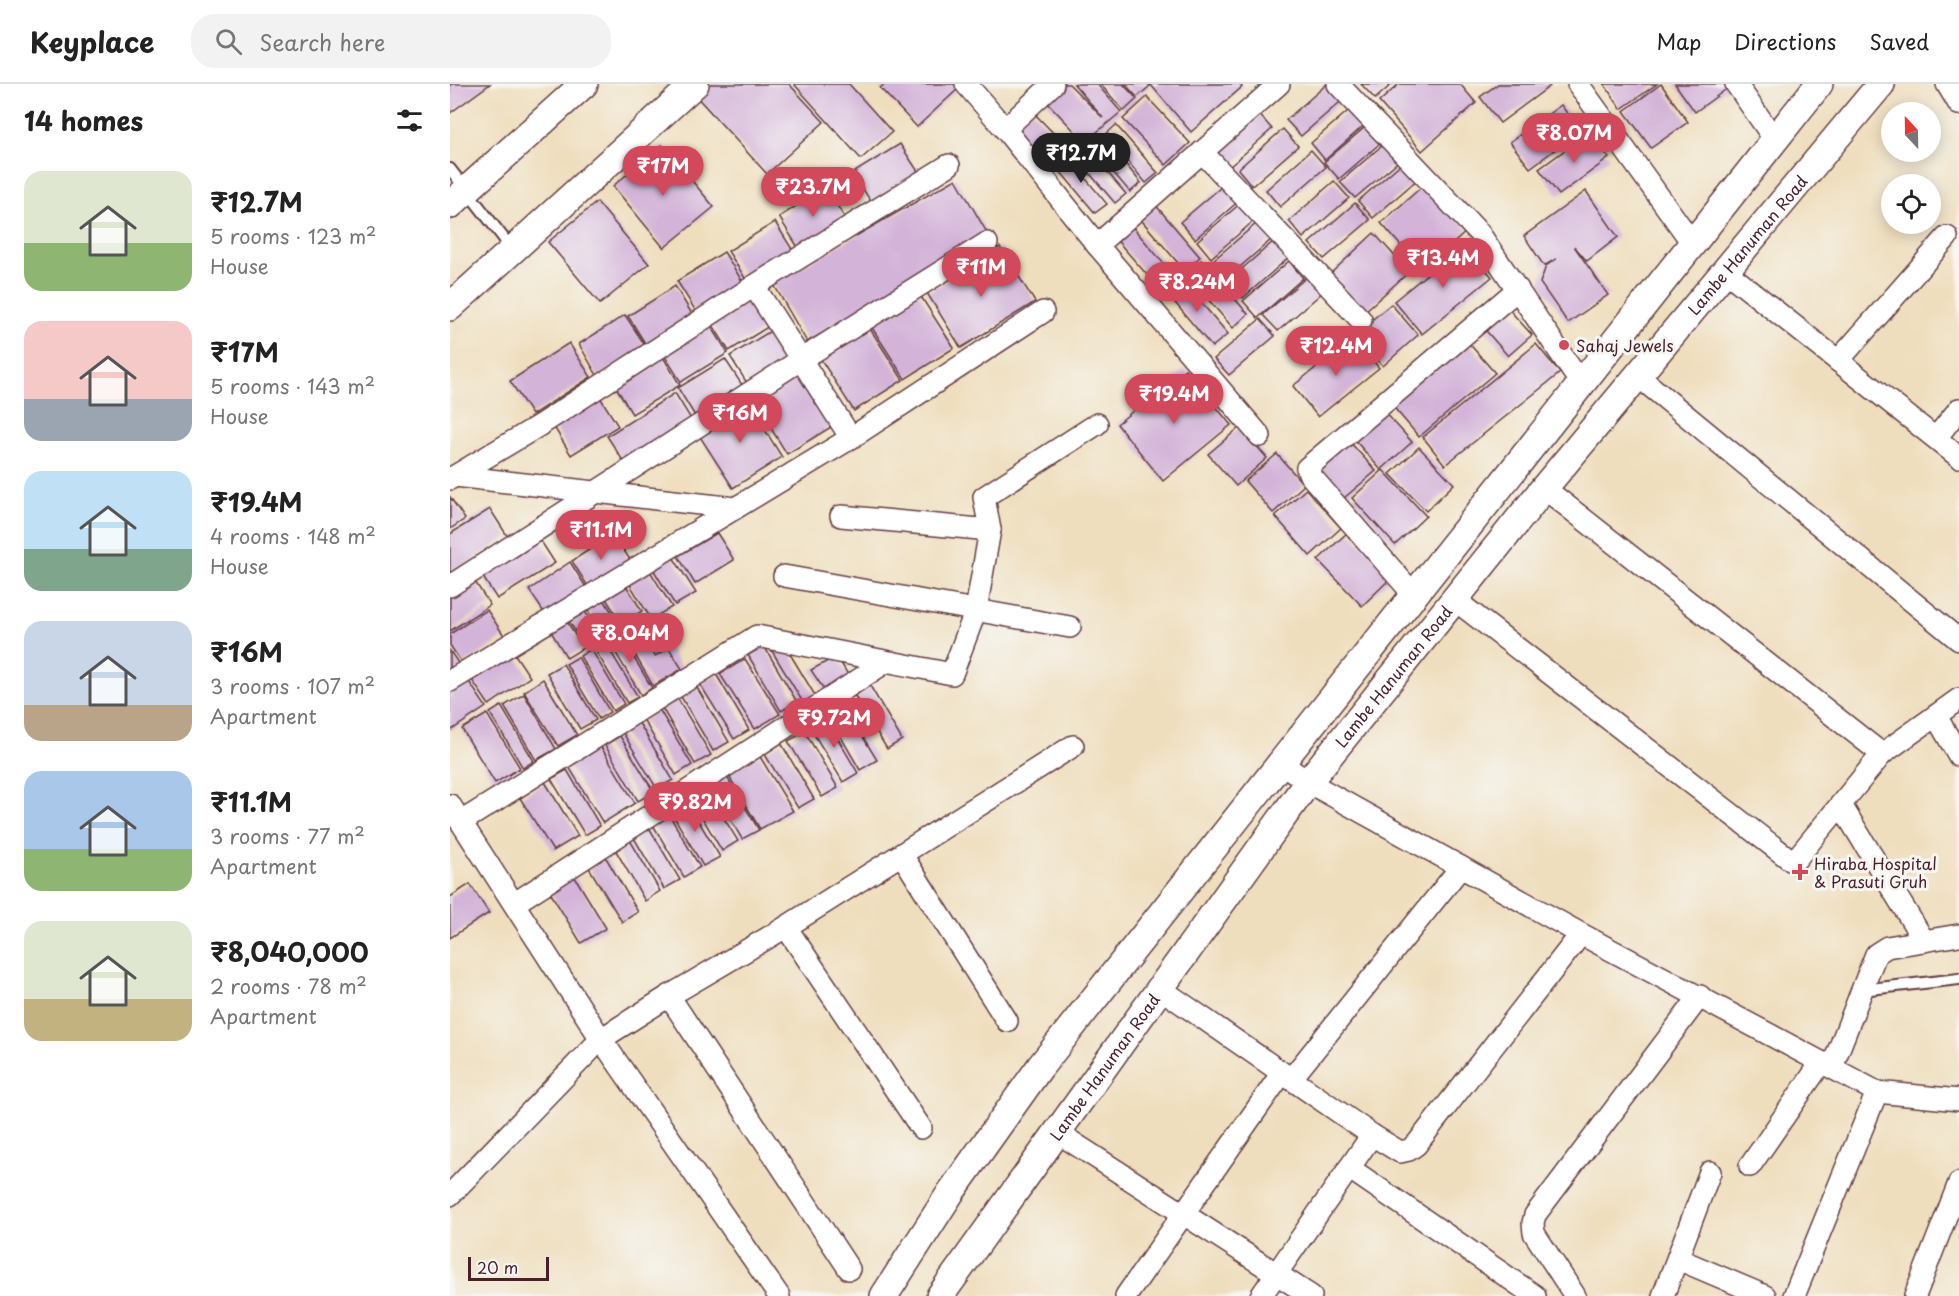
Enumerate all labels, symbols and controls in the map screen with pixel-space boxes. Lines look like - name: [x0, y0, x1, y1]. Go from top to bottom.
- search box: [191, 14, 611, 68]
- text: Keyplace: [30, 20, 155, 63]
- icon: search: [212, 25, 245, 58]
- text: Search here: [260, 25, 385, 58]
- text: Map: [1656, 25, 1701, 57]
- text: Directions: [1734, 25, 1836, 57]
- text: Saved: [1869, 25, 1929, 57]
- text: 14 homes: [24, 101, 143, 140]
- north arrow: [1881, 102, 1941, 162]
- map controls: [1881, 102, 1941, 234]
- icon: filters: [393, 104, 426, 137]
- pin: ₹8.07M: [1525, 113, 1623, 164]
- text: ₹8.07M: [1536, 117, 1612, 147]
- pin: ₹12.7M: [1032, 133, 1130, 184]
- text: ₹12.7M: [1045, 137, 1117, 167]
- pin: ₹17M: [627, 146, 699, 197]
- text: ₹17M: [637, 150, 689, 180]
- pin: ₹23.7M: [764, 167, 862, 218]
- street label: Lambe Hanuman Road: [1681, 170, 1812, 320]
- text: ₹23.7M: [775, 171, 851, 201]
- button: locate: [1881, 174, 1941, 234]
- text: ₹12.7M: [210, 182, 303, 221]
- icon: home: [72, 195, 144, 267]
- text: 5 rooms · 123 m²: [210, 221, 376, 251]
- pin: ₹13.4M: [1394, 238, 1492, 289]
- text: ₹13.4M: [1407, 242, 1479, 272]
- pin: ₹11M: [945, 247, 1017, 298]
- text: House: [210, 251, 269, 281]
- text: ₹11M: [956, 251, 1006, 281]
- pin: ₹8.24M: [1148, 262, 1246, 313]
- text: ₹8.24M: [1158, 266, 1236, 296]
- pin: ₹12.4M: [1287, 326, 1385, 377]
- text: ₹12.4M: [1300, 330, 1372, 360]
- text: ₹17M: [210, 332, 279, 371]
- place label: Sahaj Jewels: [1576, 333, 1673, 357]
- marker: Sahaj Jewels: [1557, 338, 1571, 352]
- icon: home: [72, 345, 144, 417]
- text: 5 rooms · 143 m²: [210, 371, 375, 401]
- pin: ₹19.4M: [1125, 374, 1223, 425]
- text: ₹19.4M: [1138, 378, 1210, 408]
- pin: ₹16M: [704, 393, 776, 444]
- text: ₹16M: [712, 397, 768, 427]
- text: House: [210, 401, 269, 431]
- text: ₹19.4M: [210, 482, 303, 521]
- icon: home: [72, 495, 144, 567]
- pin: ₹11.1M: [552, 510, 650, 561]
- text: ₹11.1M: [569, 514, 633, 544]
- text: 4 rooms · 148 m²: [210, 521, 376, 551]
- text: House: [210, 551, 269, 581]
- street label: Lambe Hanuman Road: [1329, 600, 1457, 752]
- pin: ₹8.04M: [581, 613, 679, 664]
- text: ₹8.04M: [591, 617, 669, 647]
- text: ₹16M: [210, 632, 283, 671]
- icon: home: [72, 645, 144, 717]
- text: 3 rooms · 107 m²: [210, 671, 375, 701]
- pin: ₹9.72M: [785, 698, 883, 749]
- text: Apartment: [210, 701, 317, 731]
- text: ₹9.72M: [797, 702, 871, 732]
- text: ₹11.1M: [210, 782, 292, 821]
- pin: ₹9.82M: [646, 782, 744, 833]
- text: ₹9.82M: [658, 786, 732, 816]
- icon: home: [72, 795, 144, 867]
- text: 3 rooms · 77 m²: [210, 821, 365, 851]
- text: Apartment: [210, 851, 317, 881]
- place label: Hiraba Hospital & Prasuti Gruh: [1814, 851, 1937, 893]
- marker: Hiraba Hospital & Prasuti Gruh: [1791, 863, 1809, 881]
- text: ₹8,040,000: [210, 932, 369, 971]
- icon: home: [72, 945, 144, 1017]
- text: 2 rooms · 78 m²: [210, 971, 367, 1001]
- street label: Lambe Hanuman Road: [1043, 988, 1165, 1145]
- text: Apartment: [210, 1001, 317, 1031]
- scale bar: [468, 1254, 549, 1282]
- text: 20 m: [477, 1255, 518, 1279]

